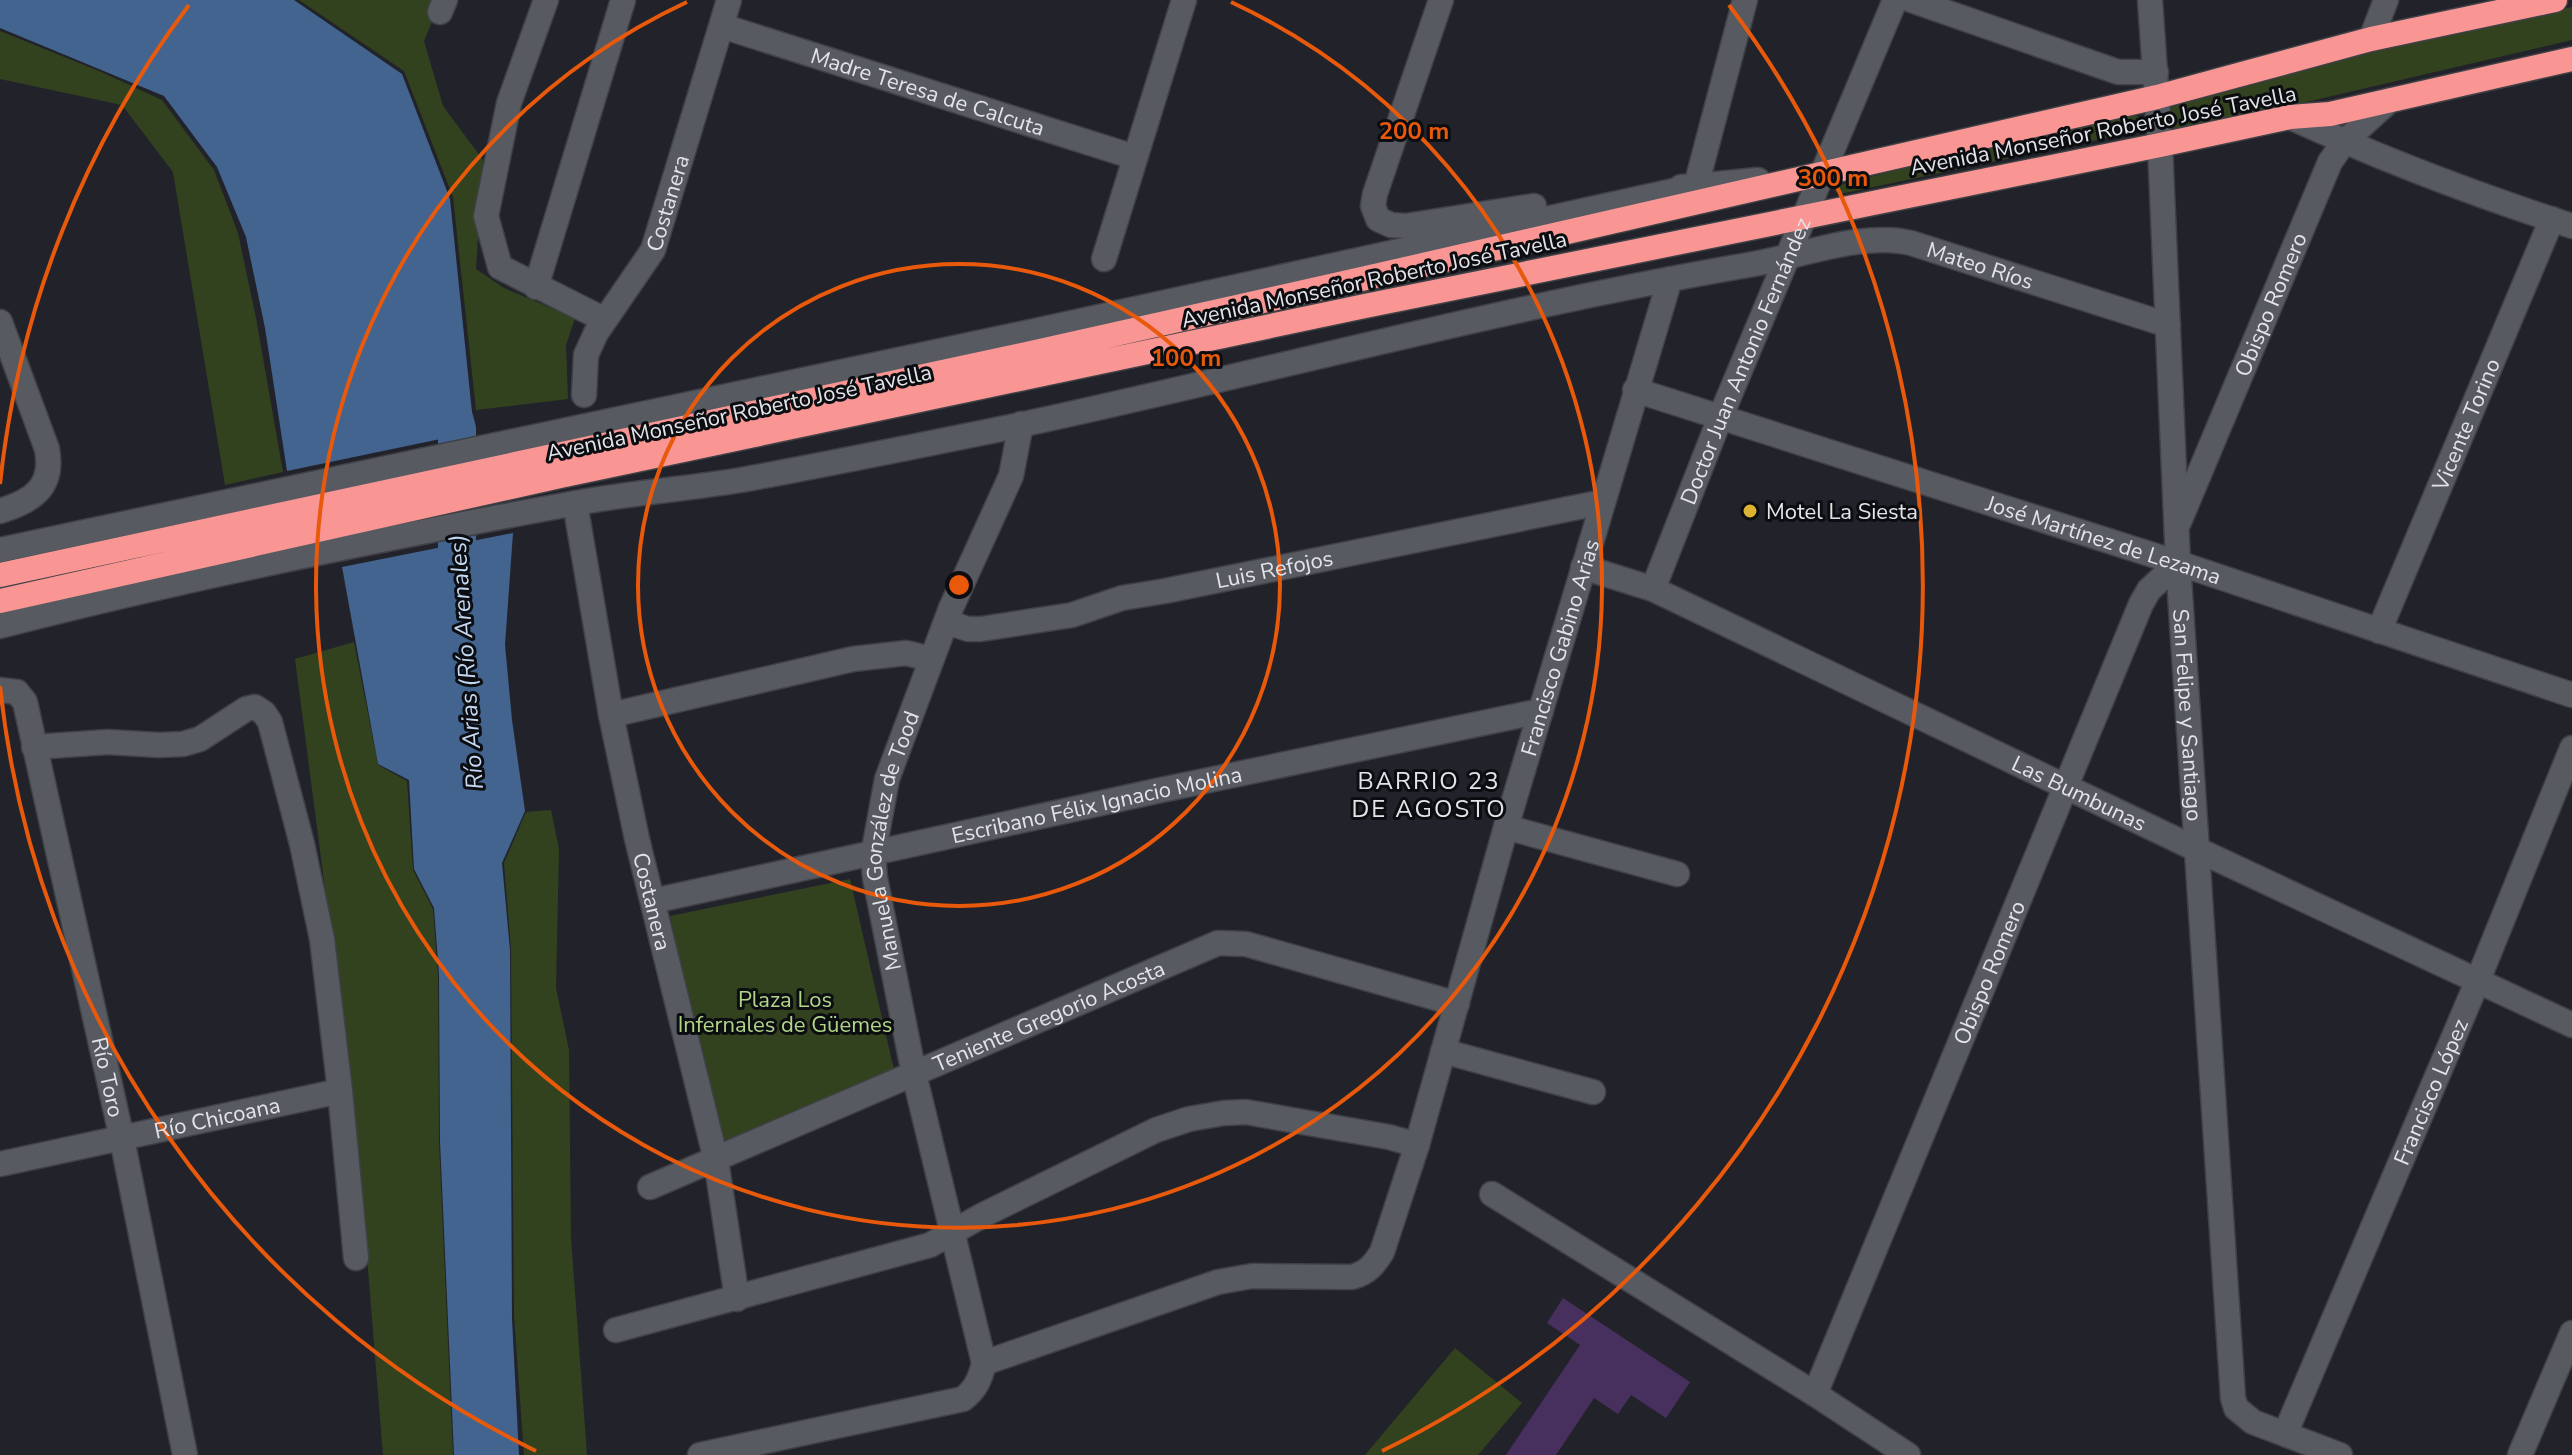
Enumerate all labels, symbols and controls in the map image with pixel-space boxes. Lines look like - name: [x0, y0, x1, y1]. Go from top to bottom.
- street label: Madre Teresa de Calcuta: [807, 41, 1048, 144]
- street label: Avenida Monseñor Roberto José Tavella: [1907, 79, 2299, 183]
- text: 200 m: [1379, 115, 1449, 147]
- street label: Costanera: [639, 151, 697, 255]
- text: 300 m: [1798, 162, 1868, 194]
- street label: Doctor Juan Antonio Fernández: [1674, 213, 1818, 509]
- street label: Avenida Monseñor Roberto José Tavella: [1179, 224, 1570, 336]
- street label: Obispo Romero: [2228, 228, 2315, 381]
- street label: Mateo Ríos: [1923, 235, 2037, 297]
- text: 100 m: [1151, 342, 1221, 374]
- street label: Vicente Torino: [2425, 354, 2508, 497]
- street label: Avenida Monseñor Roberto José Tavella: [544, 357, 935, 469]
- street label: José Martínez de Lezama: [1981, 489, 2225, 592]
- place label: Motel La Siesta: [1766, 497, 1918, 527]
- marker: Motel La Siesta: [1741, 502, 1759, 520]
- water label: Río Arias (Río Arenales): [441, 533, 491, 791]
- street label: Francisco Gabino Arias: [1514, 536, 1607, 760]
- street label: Luis Refojos: [1213, 543, 1336, 596]
- centre of rings: [945, 571, 973, 599]
- street label: San Felipe y Santiago: [2165, 608, 2209, 822]
- street label: Manuela González de Tood: [859, 707, 927, 973]
- street label: Las Bumbunas: [2007, 749, 2151, 839]
- street label: Escribano Félix Ignacio Molina: [949, 760, 1245, 851]
- district label: BARRIO 23 DE AGOSTO: [1351, 765, 1507, 825]
- street label: Costanera: [625, 850, 678, 954]
- street label: Obispo Romero: [1947, 896, 2033, 1049]
- street label: Teniente Gregorio Acosta: [929, 954, 1170, 1080]
- park label: Plaza Los Infernales de Güemes: [678, 985, 892, 1040]
- street label: Francisco López: [2387, 1014, 2476, 1170]
- street label: Río Toro: [84, 1034, 131, 1120]
- street label: Río Chicoana: [151, 1090, 283, 1146]

